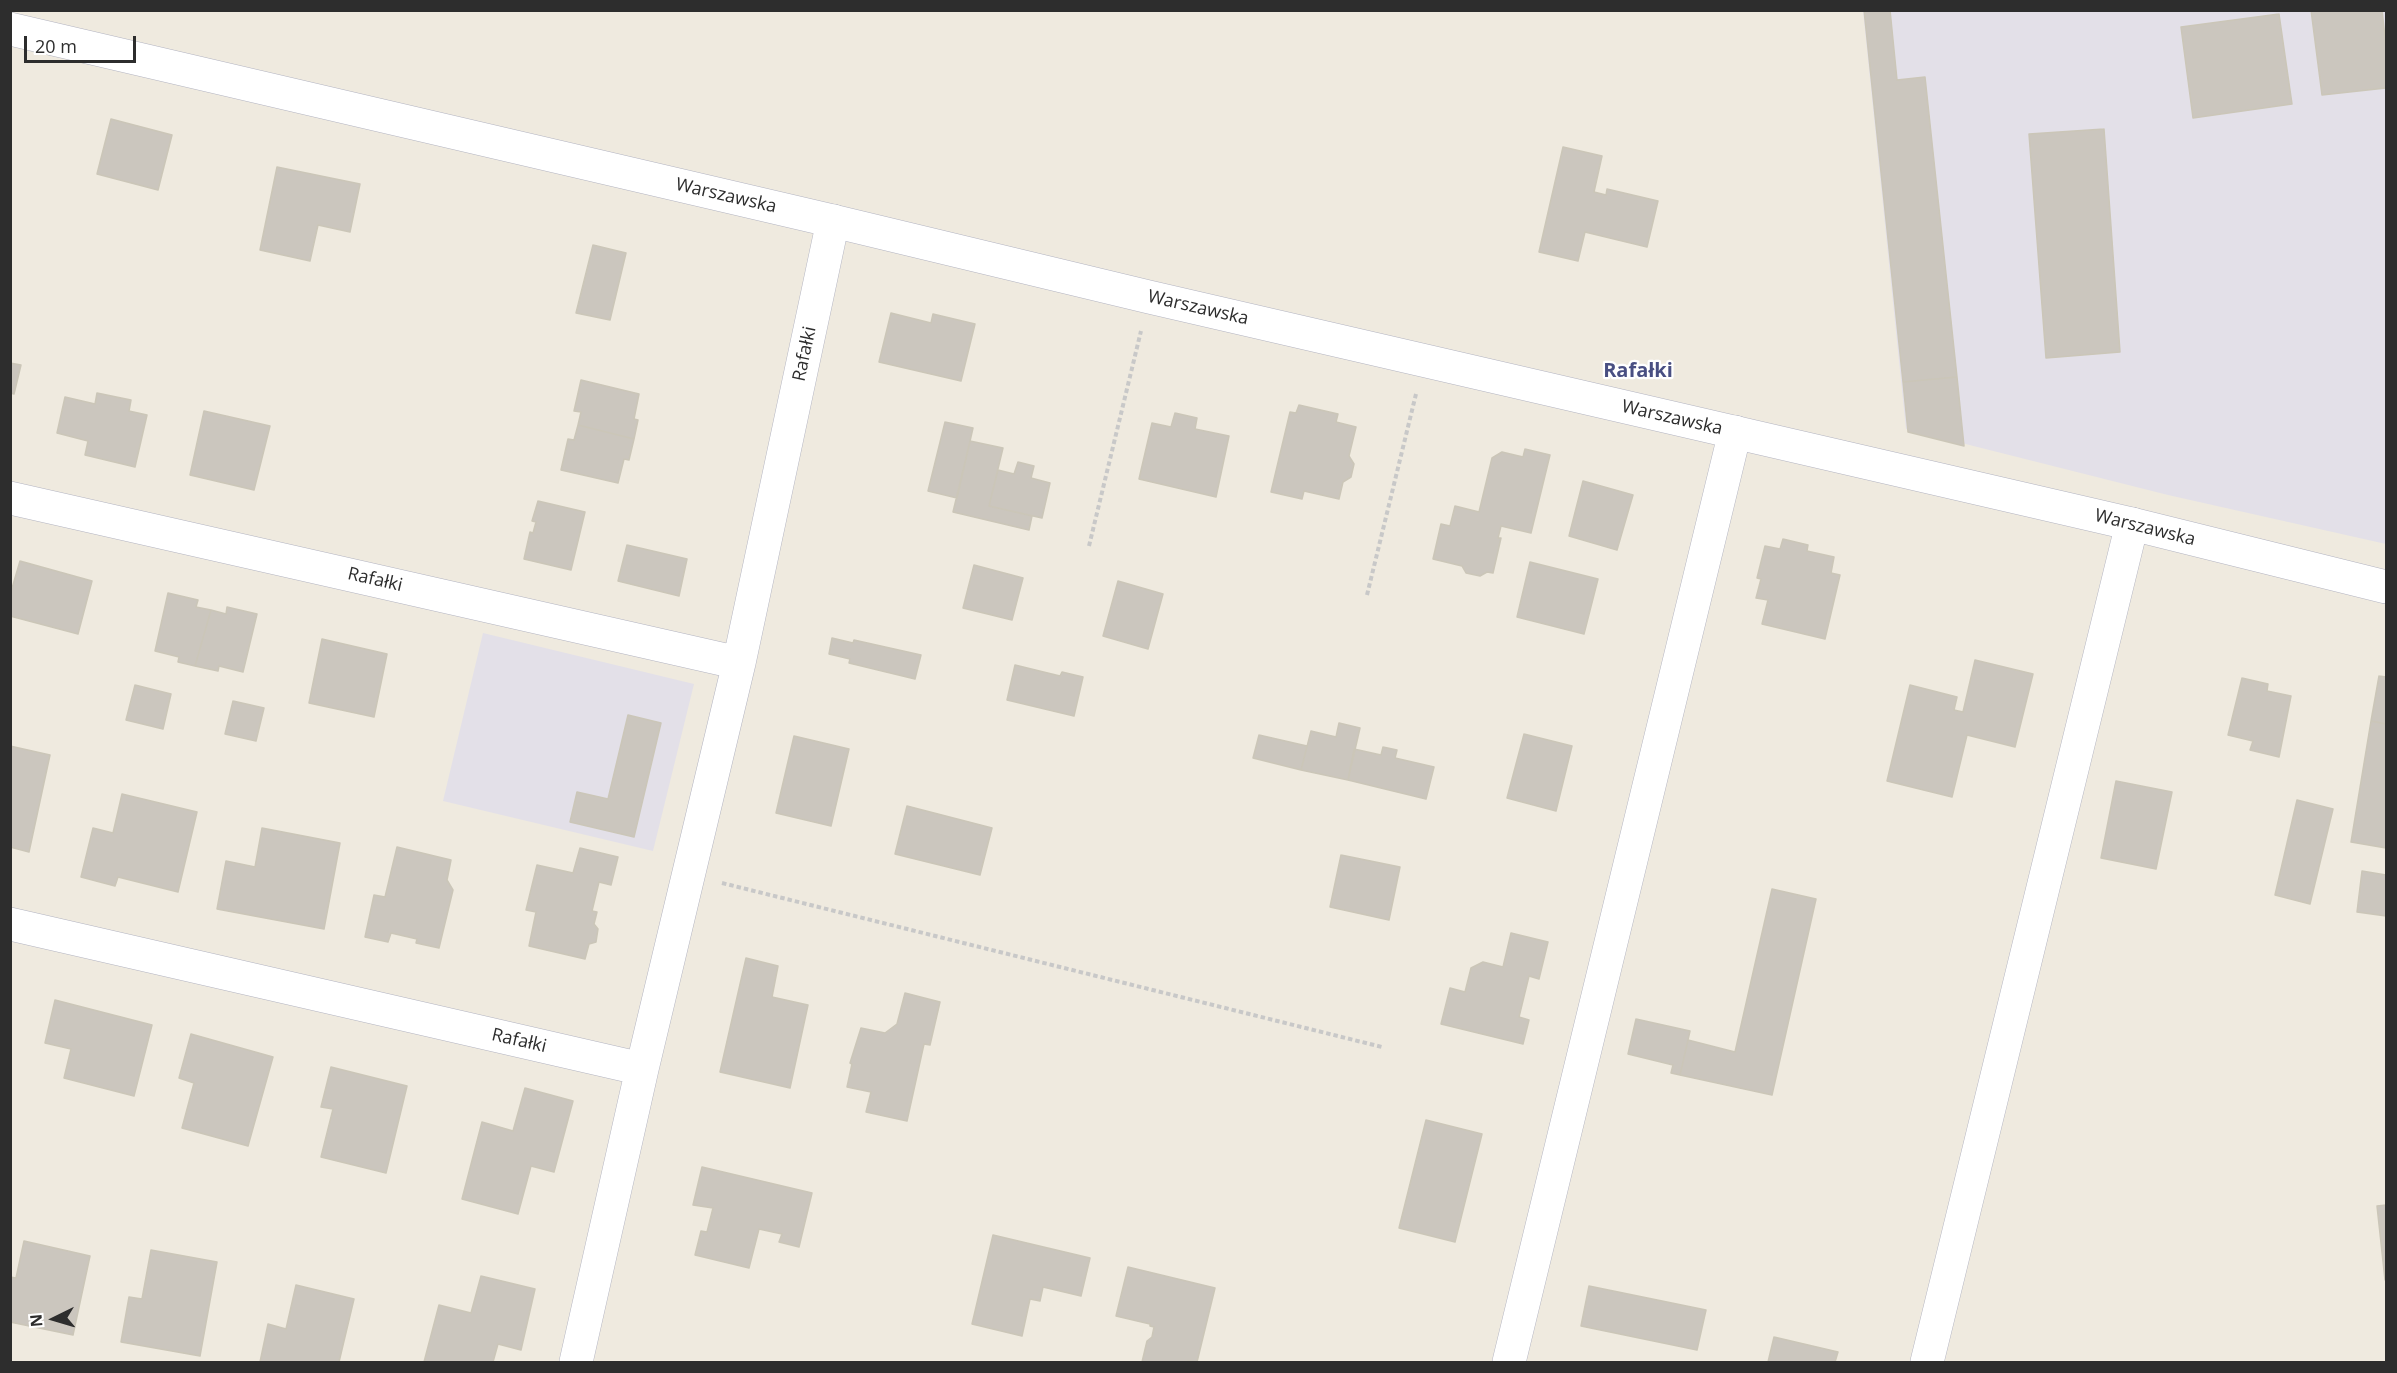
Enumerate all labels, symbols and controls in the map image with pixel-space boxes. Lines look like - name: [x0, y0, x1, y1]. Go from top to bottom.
- scale bar: [27, 24, 140, 62]
- text: 20 m: [35, 34, 77, 58]
- street label: Warszawska: [673, 174, 779, 218]
- street label: Warszawska: [1145, 286, 1251, 330]
- street label: Rafałki: [789, 325, 821, 383]
- district label: Rafałki: [1603, 359, 1673, 383]
- street label: Warszawska: [1619, 396, 1725, 440]
- street label: Warszawska: [2092, 505, 2198, 551]
- street label: Rafałki: [345, 563, 405, 597]
- street label: Rafałki: [489, 1024, 549, 1058]
- north arrow: [24, 1289, 84, 1349]
- text: N: [25, 1313, 48, 1328]

